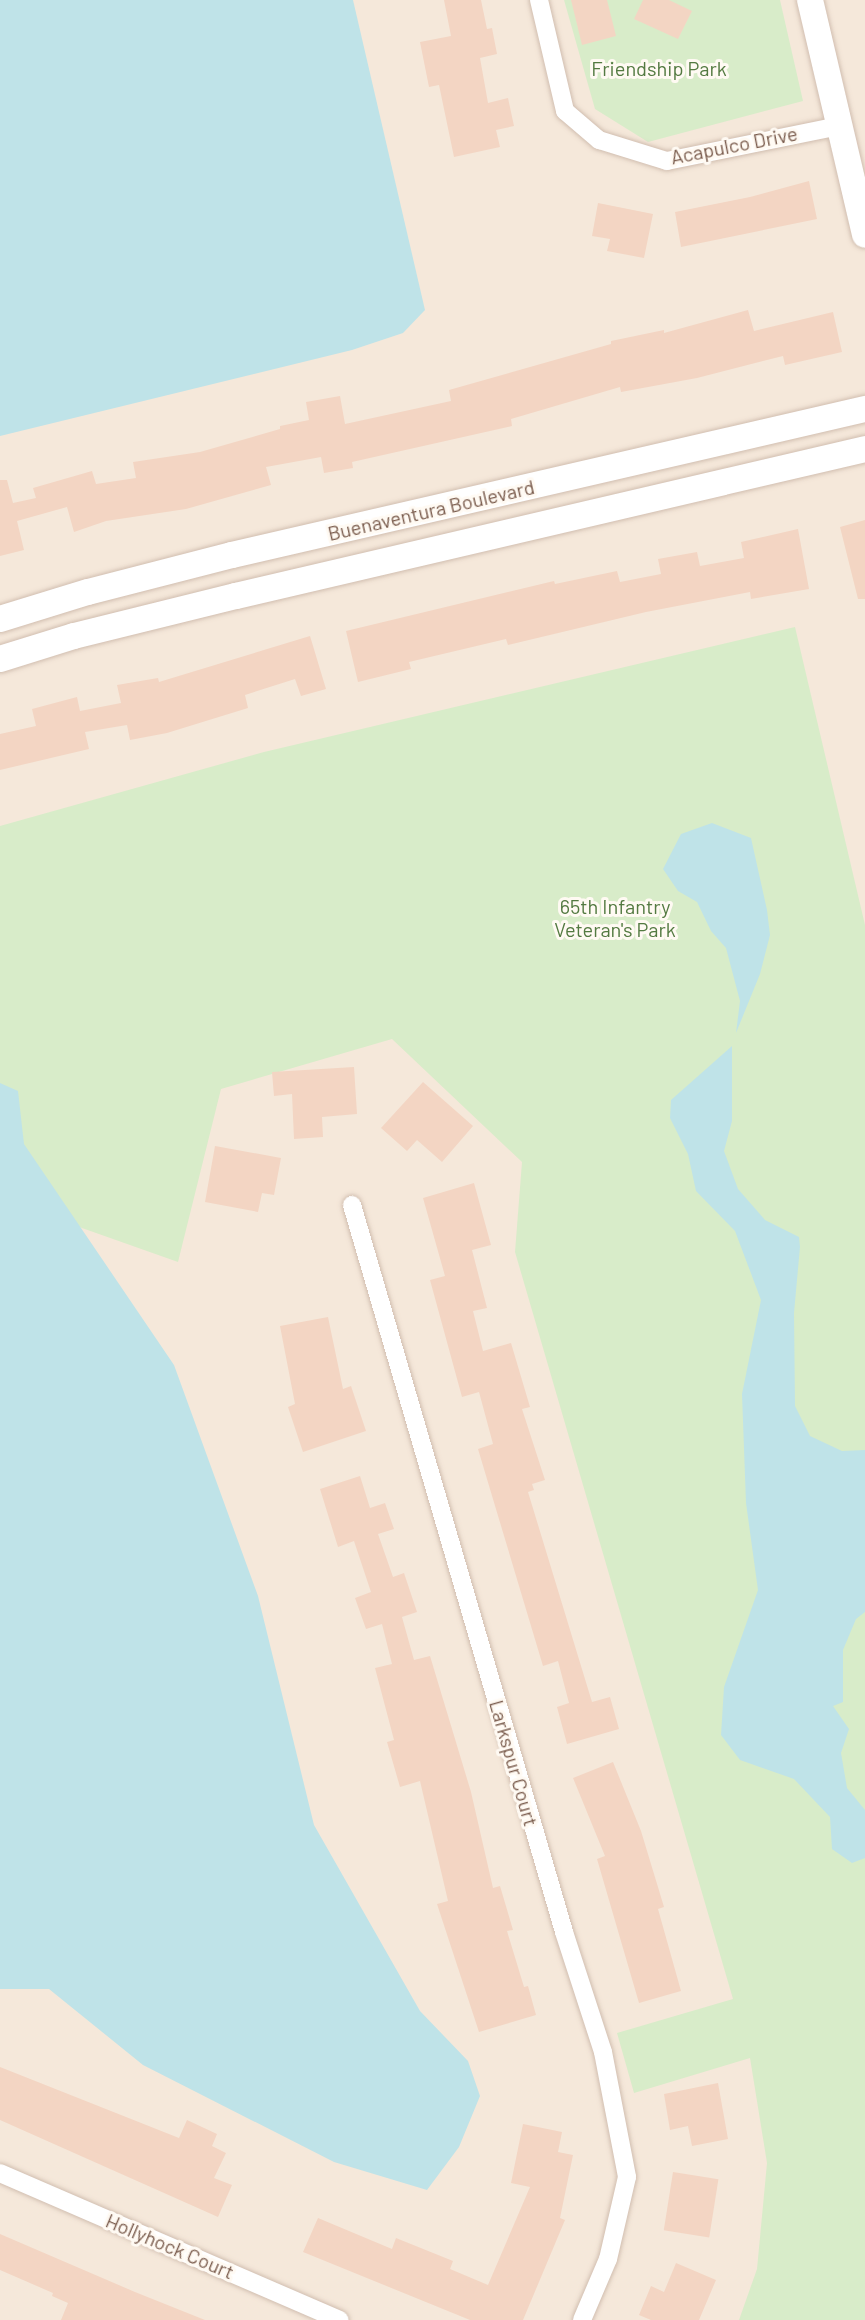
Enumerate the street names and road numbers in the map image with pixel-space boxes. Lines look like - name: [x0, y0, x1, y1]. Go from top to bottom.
- street label: Acapulco Drive: [669, 121, 799, 169]
- street label: Buenaventura Boulevard: [325, 475, 537, 545]
- street label: Larkspur Court: [485, 1697, 543, 1829]
- street label: Hollyhock Court: [102, 2208, 238, 2284]

